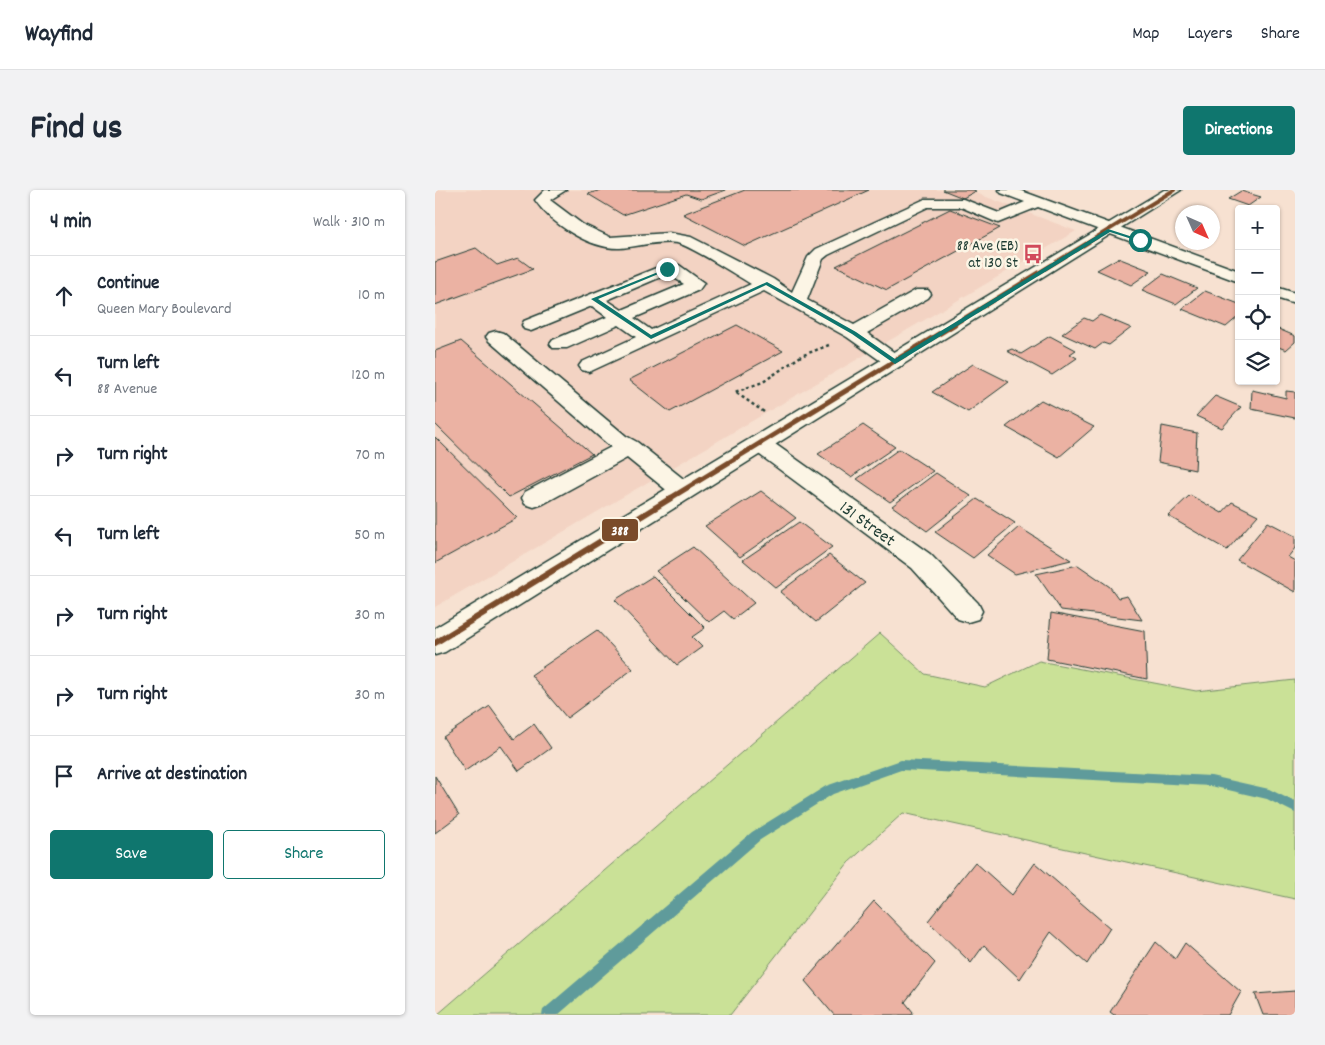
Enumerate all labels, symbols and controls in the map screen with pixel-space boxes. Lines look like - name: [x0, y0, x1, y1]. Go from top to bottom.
- text: Wayfind: [25, 18, 93, 52]
- text: Map: [1132, 22, 1159, 47]
- text: Layers: [1187, 22, 1233, 47]
- text: Share: [1261, 22, 1300, 47]
- text: Find us: [30, 105, 122, 155]
- button: Directions: [1183, 106, 1295, 155]
- north arrow: [1175, 205, 1220, 250]
- map controls: [1235, 205, 1280, 385]
- button: +: [1235, 205, 1280, 250]
- text: 4 min: [50, 208, 92, 238]
- text: Walk · 310 m: [313, 211, 385, 234]
- route start: [1129, 229, 1152, 252]
- place label: 88 Ave (EB) at 130 St: [957, 236, 1018, 275]
- bus stop icon: 88 Ave (EB) at 130 St: [1022, 243, 1044, 265]
- button: −: [1235, 250, 1280, 295]
- route end: [656, 258, 679, 281]
- text: Continue: [97, 271, 159, 298]
- icon: ahead: [50, 282, 78, 310]
- text: 10 m: [358, 284, 385, 307]
- button: locate: [1235, 295, 1280, 340]
- text: Queen Mary Boulevard: [97, 298, 231, 321]
- button: layers: [1235, 340, 1280, 385]
- text: Turn left: [97, 351, 160, 378]
- icon: left: [50, 362, 78, 390]
- text: 120 m: [351, 364, 385, 387]
- text: 88 Avenue: [97, 378, 157, 401]
- icon: right: [50, 442, 78, 470]
- text: Turn right: [97, 442, 168, 469]
- text: 70 m: [355, 444, 385, 467]
- street label: 131 Street: [833, 496, 900, 554]
- line badge: 388: [601, 518, 639, 542]
- icon: left: [50, 522, 78, 550]
- text: Turn left: [97, 522, 160, 549]
- text: 388: [611, 522, 629, 542]
- text: 50 m: [354, 524, 385, 547]
- icon: right: [50, 602, 78, 630]
- text: Turn right: [97, 602, 168, 629]
- text: 30 m: [355, 604, 385, 627]
- icon: right: [50, 682, 78, 710]
- text: Turn right: [97, 682, 168, 709]
- text: 30 m: [355, 684, 385, 707]
- icon: arrive: [50, 762, 78, 790]
- text: Arrive at destination: [97, 762, 247, 789]
- button: Save: [50, 830, 213, 879]
- button: Share: [223, 830, 385, 879]

